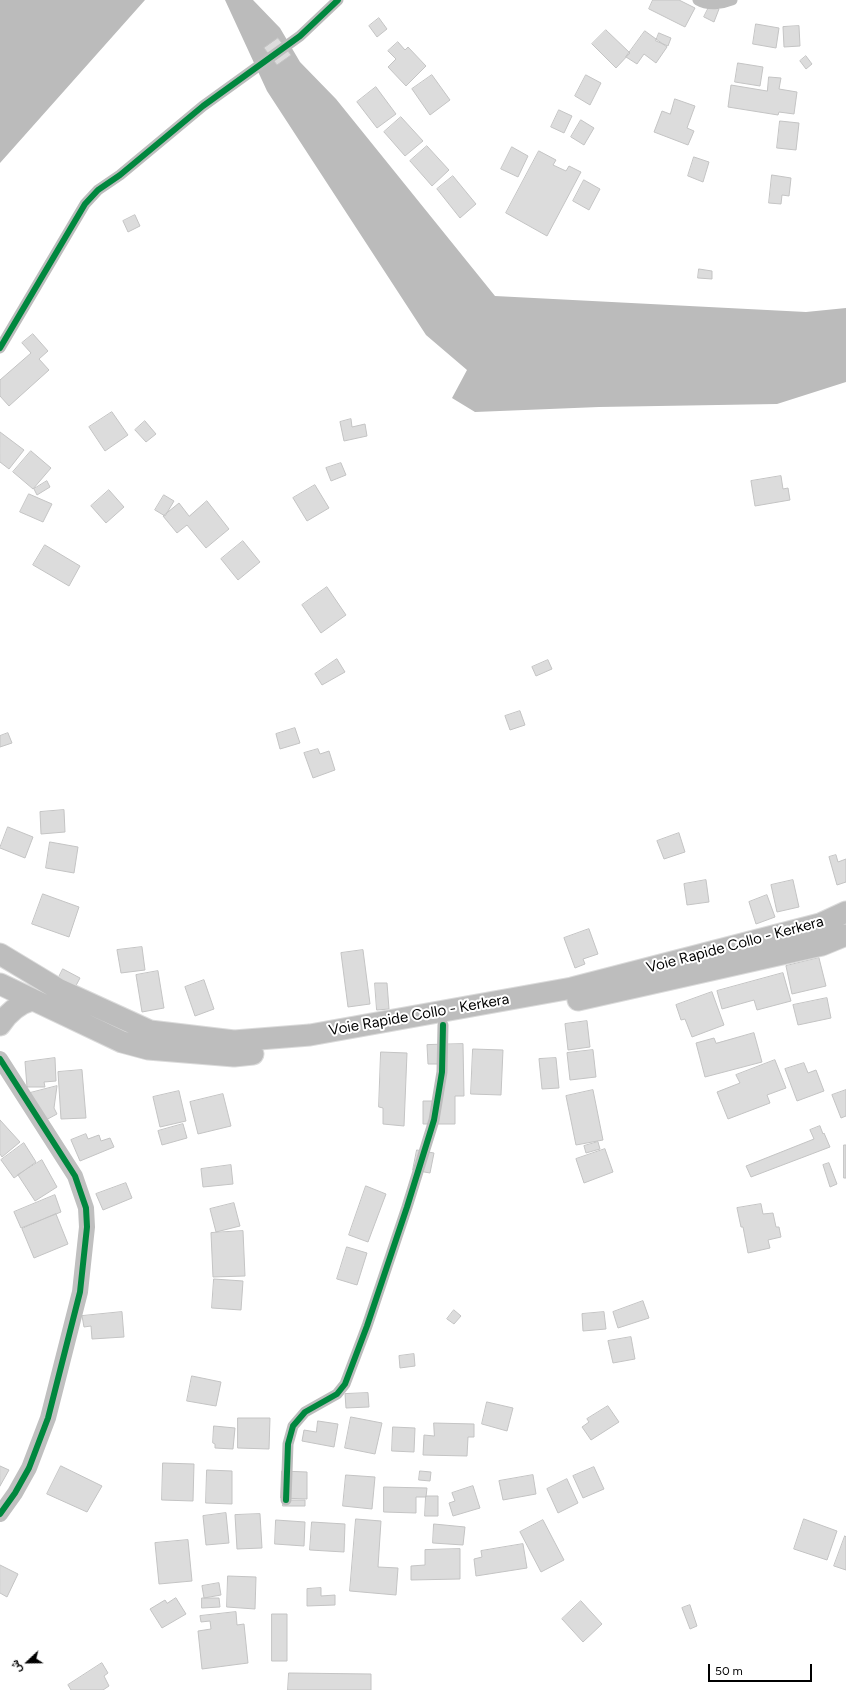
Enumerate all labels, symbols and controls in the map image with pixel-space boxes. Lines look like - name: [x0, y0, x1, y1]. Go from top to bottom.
- street label: Voie Rapide Collo - Kerkera: [644, 913, 826, 977]
- street label: Voie Rapide Collo - Kerkera: [327, 990, 511, 1040]
- north arrow: [8, 1642, 48, 1682]
- scale bar: [710, 1656, 814, 1682]
- text: ش: [8, 1658, 25, 1675]
- text: 50 m: [715, 1664, 743, 1678]

